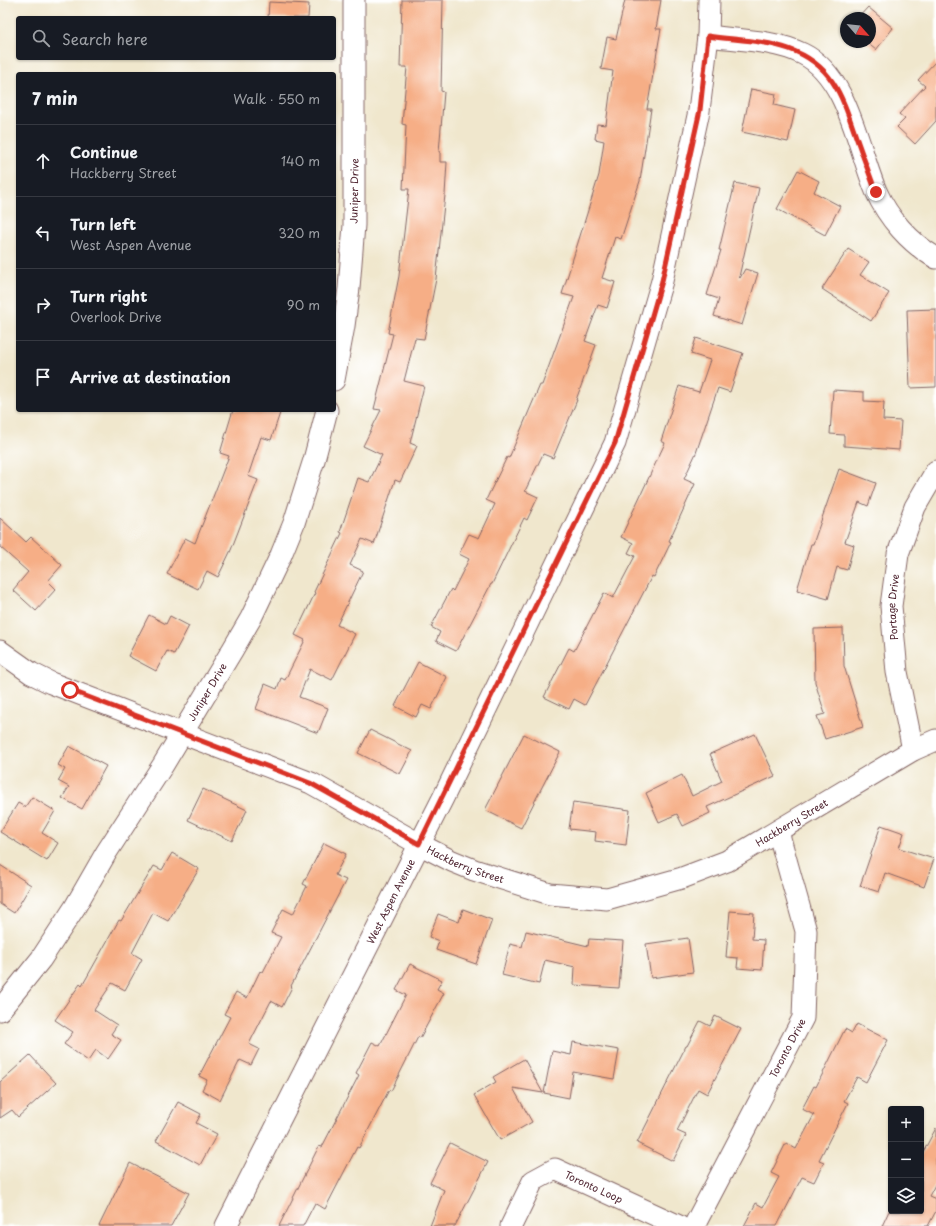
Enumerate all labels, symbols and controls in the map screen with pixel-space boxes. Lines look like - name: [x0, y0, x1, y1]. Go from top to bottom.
- north arrow: [840, 12, 876, 48]
- search box: [16, 16, 336, 60]
- icon: search: [30, 27, 52, 49]
- text: Search here: [62, 27, 148, 50]
- text: 7 min: [32, 85, 78, 111]
- text: Walk · 550 m: [233, 89, 320, 108]
- text: Continue: [70, 140, 138, 163]
- icon: ahead: [32, 150, 54, 172]
- text: 140 m: [281, 151, 320, 170]
- street label: Juniper Drive: [345, 158, 362, 224]
- text: Hackberry Street: [70, 163, 177, 182]
- route end: [867, 183, 885, 201]
- text: Turn left: [70, 212, 136, 235]
- icon: left: [32, 222, 54, 244]
- text: 320 m: [278, 223, 320, 242]
- text: West Aspen Avenue: [70, 235, 192, 254]
- text: Turn right: [70, 284, 147, 307]
- icon: right: [32, 294, 54, 316]
- text: 90 m: [287, 295, 320, 314]
- text: Overlook Drive: [70, 307, 162, 326]
- text: Arrive at destination: [70, 365, 231, 388]
- icon: arrive: [32, 366, 54, 388]
- street label: Portage Drive: [883, 573, 902, 641]
- street label: Juniper Drive: [183, 660, 230, 724]
- route start: [61, 681, 79, 699]
- street label: Hackberry Street: [752, 795, 830, 849]
- street label: Hackberry Street: [425, 841, 506, 886]
- street label: West Aspen Avenue: [362, 855, 418, 946]
- street label: Toronto Drive: [765, 1015, 809, 1080]
- map controls: [888, 1106, 924, 1214]
- button: +: [888, 1106, 924, 1142]
- button: −: [888, 1142, 924, 1178]
- street label: Toronto Loop: [563, 1167, 626, 1206]
- button: layers: [888, 1178, 924, 1214]

